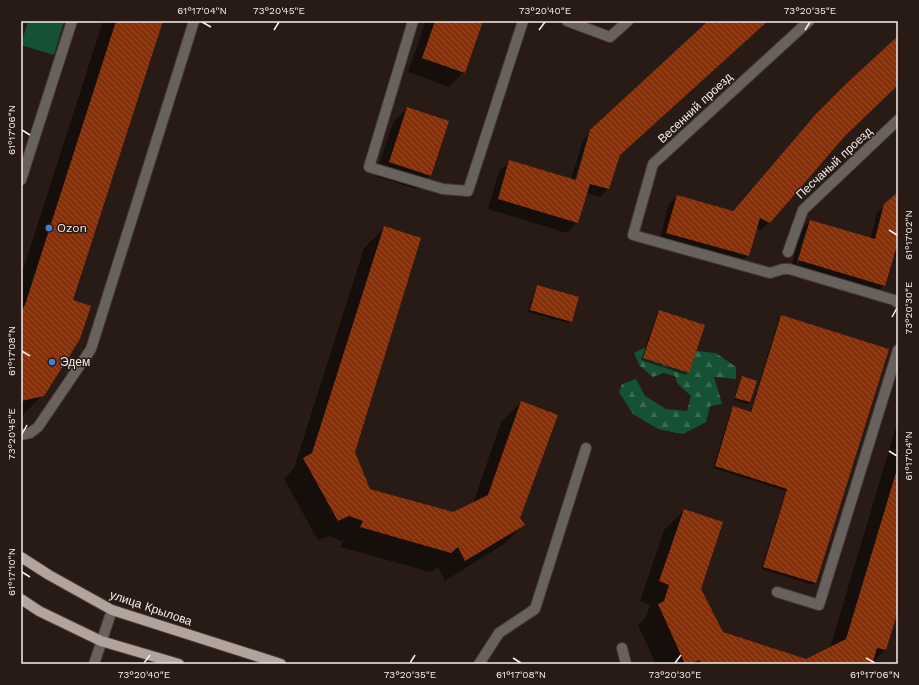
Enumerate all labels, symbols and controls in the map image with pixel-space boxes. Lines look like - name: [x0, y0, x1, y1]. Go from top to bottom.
- text: 61°17'04"N: [177, 5, 227, 16]
- text: 73°20'45"E: [253, 5, 305, 16]
- text: 73°20'40"E: [519, 5, 571, 16]
- text: 73°20'35"E: [784, 5, 836, 16]
- street label: Весенний проезд: [655, 70, 735, 146]
- text: 61°17'06"N: [6, 105, 17, 155]
- street label: Песчаный проезд: [793, 124, 875, 202]
- text: 61°17'02"N: [903, 210, 914, 260]
- place label: Ozon: [57, 221, 87, 235]
- marker: Ozon: [44, 223, 54, 233]
- text: 73°20'30"E: [903, 282, 914, 334]
- text: 61°17'08"N: [6, 326, 17, 376]
- place label: Эдем: [60, 355, 90, 369]
- marker: Эдем: [47, 357, 57, 367]
- text: 73°20'45"E: [6, 408, 17, 460]
- text: 61°17'04"N: [903, 431, 914, 481]
- text: 61°17'10"N: [6, 548, 17, 596]
- street label: улица Крылова: [108, 587, 194, 629]
- text: 73°20'40"E: [118, 669, 170, 680]
- text: 73°20'35"E: [384, 669, 436, 680]
- text: 61°17'08"N: [496, 669, 546, 680]
- text: 73°20'30"E: [649, 669, 701, 680]
- text: 61°17'06"N: [850, 669, 900, 680]

